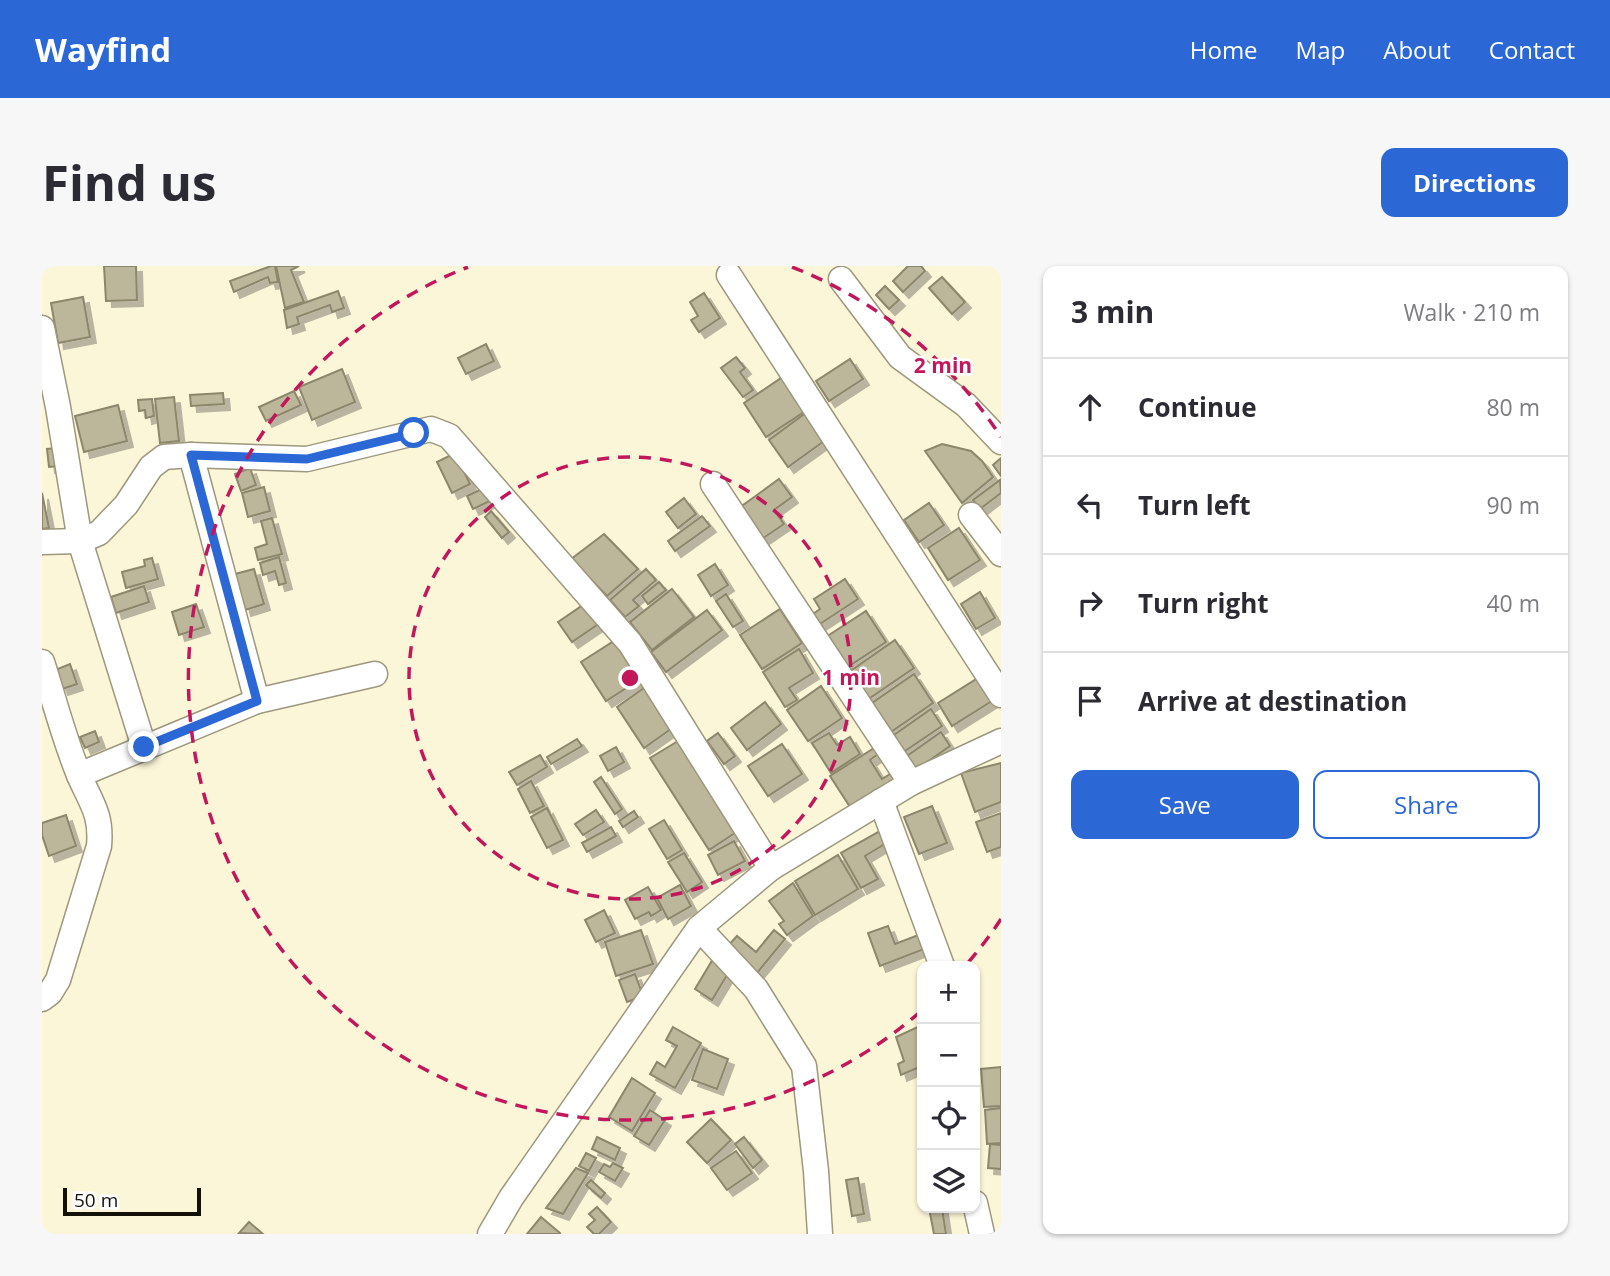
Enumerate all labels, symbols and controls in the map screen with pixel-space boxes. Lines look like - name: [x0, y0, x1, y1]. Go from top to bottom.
- text: Wayfind: [35, 27, 171, 72]
- text: Home: [1190, 33, 1258, 66]
- text: Map: [1296, 33, 1345, 66]
- text: About: [1383, 33, 1451, 66]
- text: Contact: [1489, 33, 1575, 66]
- button: Directions: [1381, 148, 1568, 217]
- text: Find us: [42, 149, 216, 215]
- text: 3 min: [1071, 291, 1154, 332]
- text: Walk · 210 m: [1403, 296, 1540, 328]
- text: 2 min: [914, 351, 972, 379]
- icon: ahead: [1071, 388, 1109, 426]
- text: Continue: [1138, 389, 1257, 425]
- text: 80 m: [1486, 391, 1540, 423]
- route start: [398, 417, 429, 448]
- icon: left: [1071, 486, 1109, 524]
- text: Turn left: [1138, 487, 1250, 523]
- text: 90 m: [1486, 489, 1540, 521]
- icon: right: [1071, 584, 1109, 622]
- text: Turn right: [1138, 585, 1269, 621]
- text: 40 m: [1486, 587, 1540, 619]
- text: 1 min: [822, 663, 880, 691]
- centre of rings: [618, 666, 642, 690]
- icon: arrive: [1071, 682, 1109, 720]
- text: Arrive at destination: [1138, 683, 1407, 719]
- route end: [128, 731, 159, 762]
- button: Save: [1071, 770, 1299, 839]
- button: Share: [1313, 770, 1540, 839]
- map controls: [917, 961, 980, 1213]
- button: +: [917, 961, 980, 1024]
- button: −: [917, 1024, 980, 1087]
- button: locate: [917, 1087, 980, 1150]
- button: layers: [917, 1150, 980, 1213]
- scale bar: [63, 1185, 201, 1217]
- text: 50 m: [74, 1187, 118, 1213]

